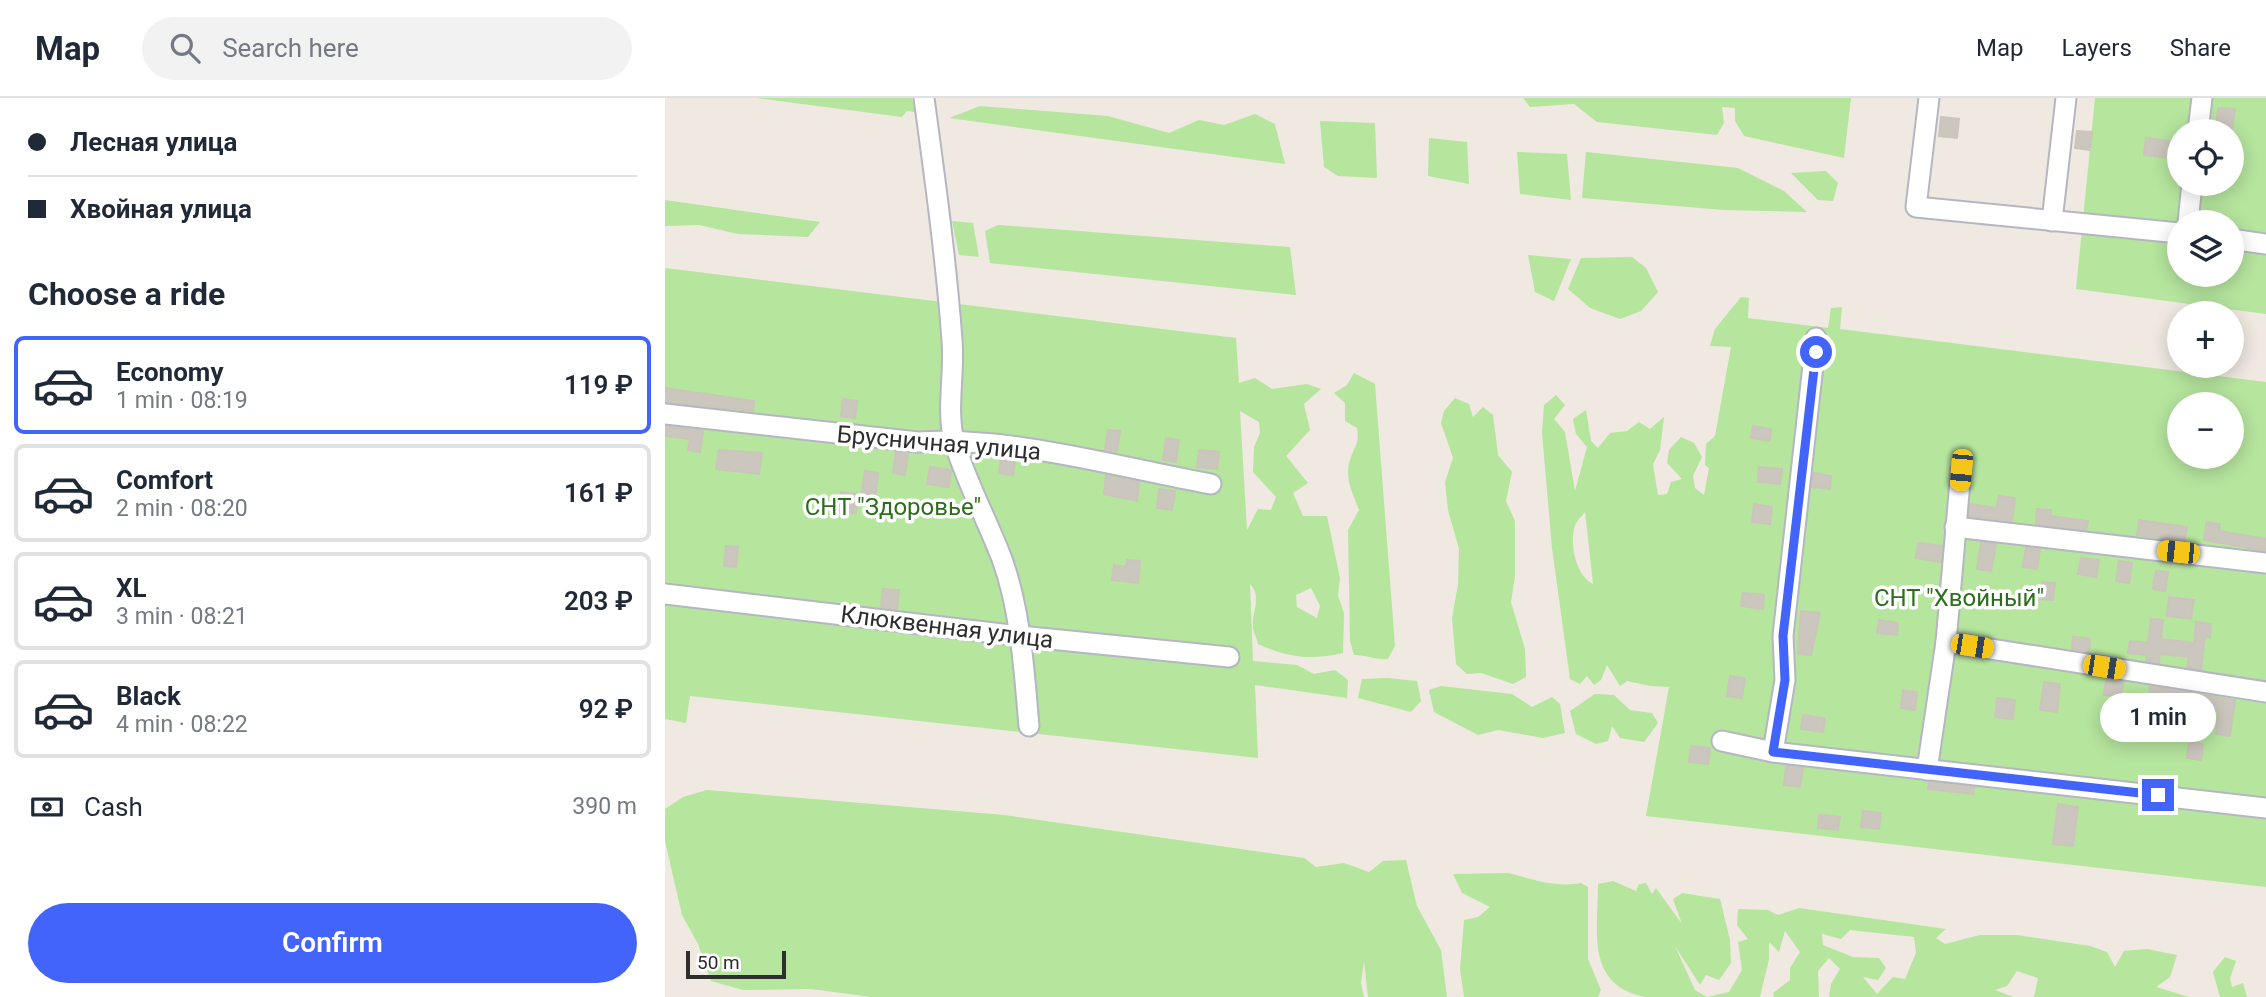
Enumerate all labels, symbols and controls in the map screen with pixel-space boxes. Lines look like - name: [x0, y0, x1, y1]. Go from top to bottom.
- search box: [142, 17, 632, 80]
- text: Map: [35, 29, 100, 68]
- icon: search: [166, 29, 204, 67]
- text: Search here: [222, 33, 359, 63]
- text: Map: [1976, 34, 2024, 62]
- text: Layers: [2062, 34, 2132, 62]
- text: Share: [2170, 34, 2231, 62]
- map controls: [2167, 119, 2244, 469]
- button: locate: [2167, 119, 2244, 196]
- text: Лесная улица: [70, 127, 237, 157]
- text: Хвойная улица: [70, 194, 252, 224]
- button: layers: [2167, 210, 2244, 287]
- text: Choose a ride: [28, 275, 225, 313]
- button: +: [2167, 301, 2244, 378]
- route start: [1800, 336, 1832, 368]
- icon: car: [32, 354, 95, 417]
- text: Economy: [116, 357, 223, 387]
- text: 119 ₽: [564, 370, 633, 400]
- text: 1 min · 08:19: [116, 387, 248, 414]
- button: −: [2167, 392, 2244, 469]
- street label: Брусничная улица: [836, 420, 1042, 466]
- car: [1949, 448, 1974, 492]
- icon: car: [32, 462, 95, 525]
- text: Comfort: [116, 465, 213, 495]
- text: 161 ₽: [564, 478, 633, 508]
- park label: СНТ "Здоровье": [805, 493, 981, 521]
- text: 2 min · 08:20: [116, 495, 248, 522]
- car: [2157, 539, 2200, 565]
- icon: car: [32, 570, 95, 633]
- text: XL: [116, 573, 147, 603]
- park label: СНТ "Хвойный": [1874, 584, 2044, 612]
- text: 203 ₽: [564, 586, 633, 616]
- street label: Клюквенная улица: [839, 600, 1055, 654]
- text: 3 min · 08:21: [116, 603, 248, 630]
- car: [1950, 632, 1995, 660]
- car: [2082, 653, 2127, 681]
- icon: car: [32, 678, 95, 741]
- text: Black: [116, 681, 181, 711]
- text: 92 ₽: [579, 694, 633, 724]
- callout: 1 min: [2100, 694, 2216, 742]
- text: 1 min: [2129, 704, 2187, 731]
- text: 4 min · 08:22: [116, 711, 248, 738]
- route end: [2142, 779, 2174, 811]
- icon: cash: [28, 788, 66, 826]
- text: Cash: [84, 792, 143, 822]
- text: 390 m: [572, 793, 637, 820]
- button: Confirm: [28, 903, 637, 983]
- scale bar: [686, 948, 786, 980]
- text: 50 m: [697, 951, 740, 974]

